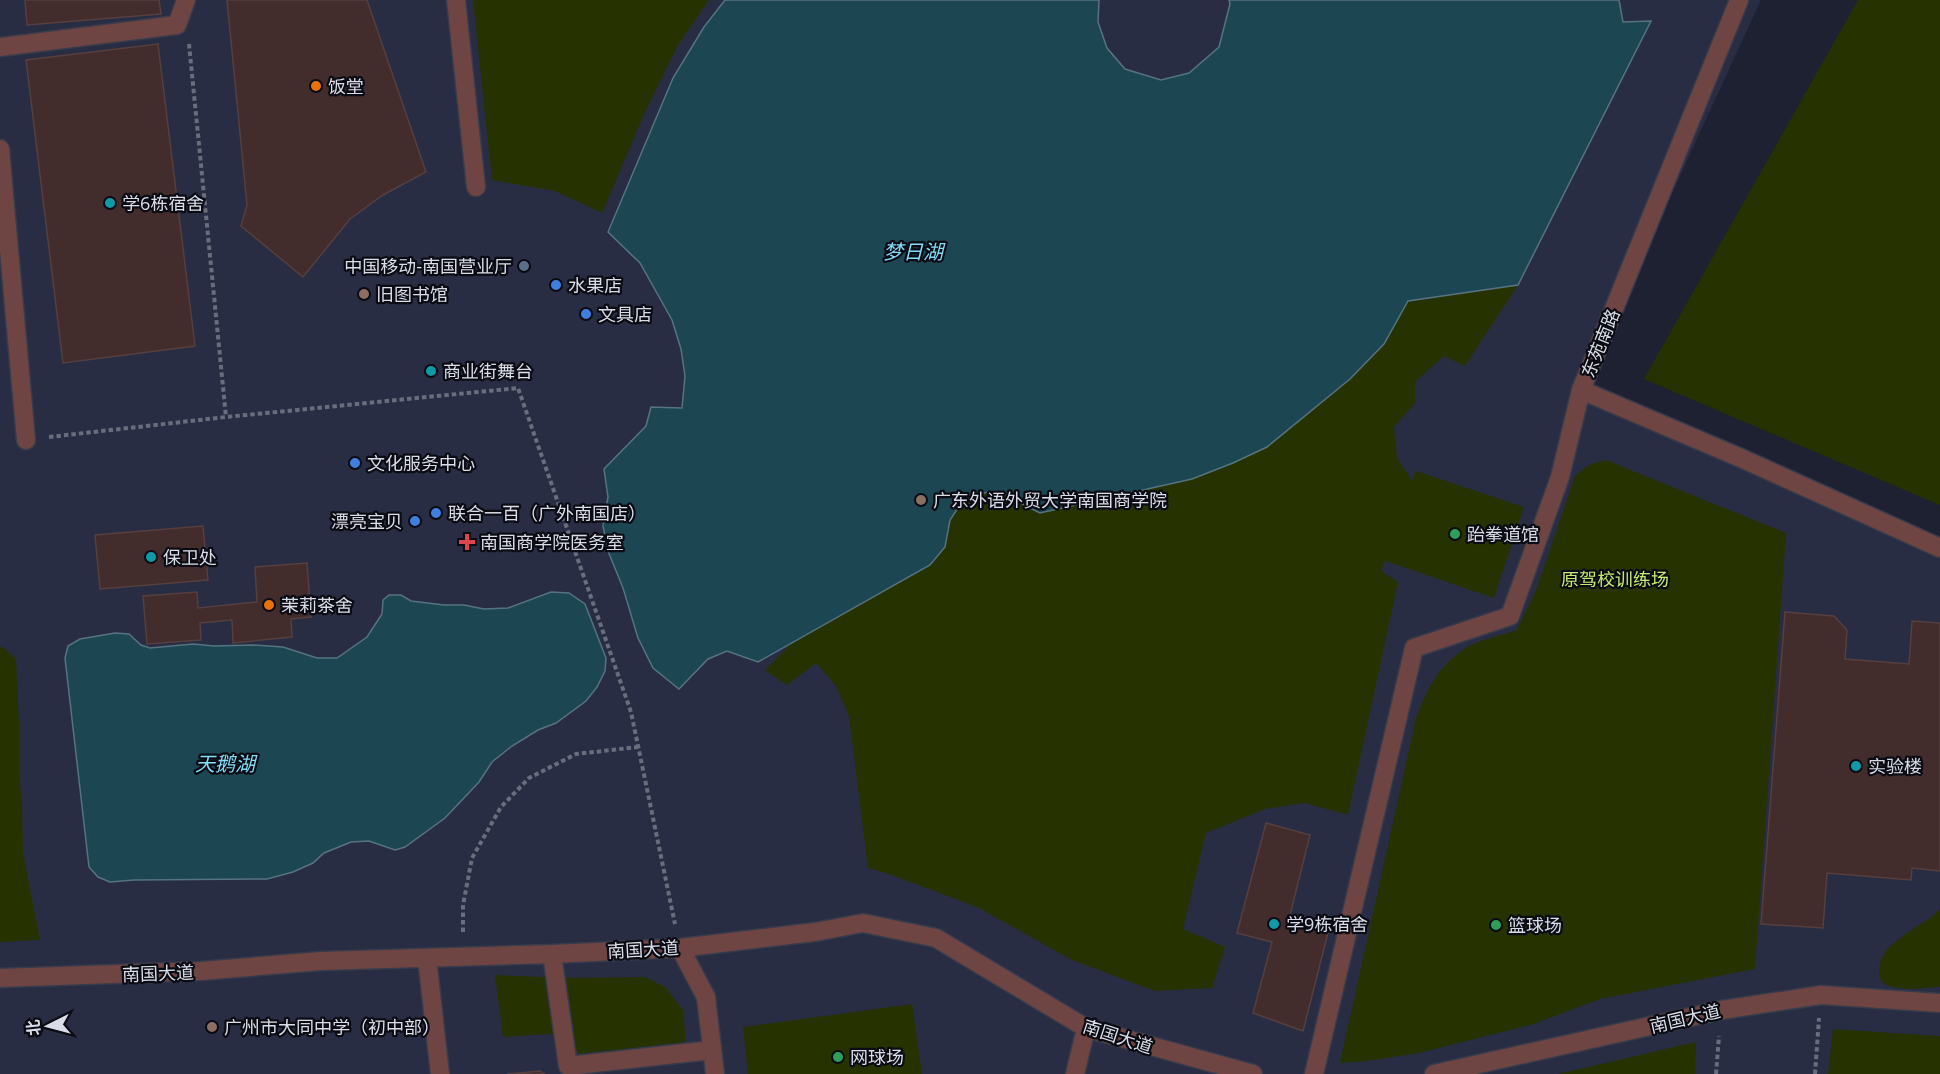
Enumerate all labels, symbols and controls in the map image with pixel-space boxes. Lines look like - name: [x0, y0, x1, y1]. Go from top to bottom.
- place label: 饭堂: [328, 74, 364, 98]
- marker: 饭堂: [309, 79, 323, 93]
- place label: 学6栋宿舍: [122, 191, 204, 215]
- marker: 学6栋宿舍: [103, 196, 117, 210]
- water label: 梦日湖: [883, 238, 946, 265]
- place label: 中国移动-南国营业厅: [344, 254, 512, 278]
- marker: 中国移动-南国营业厅: [517, 259, 531, 273]
- place label: 水果店: [568, 273, 622, 297]
- marker: 水果店: [549, 278, 563, 292]
- place label: 旧图书馆: [376, 282, 448, 306]
- marker: 旧图书馆: [357, 287, 371, 301]
- place label: 文具店: [598, 302, 652, 326]
- street label: 东苑南路: [1575, 305, 1625, 381]
- marker: 文具店: [579, 307, 593, 321]
- place label: 商业街舞台: [443, 359, 533, 383]
- marker: 商业街舞台: [424, 364, 438, 378]
- place label: 文化服务中心: [367, 451, 475, 475]
- marker: 文化服务中心: [348, 456, 362, 470]
- place label: 广东外语外贸大学南国商学院: [933, 488, 1167, 512]
- marker: 广东外语外贸大学南国商学院: [914, 493, 928, 507]
- place label: 联合一百（广外南国店）: [448, 501, 646, 525]
- marker: 联合一百（广外南国店）: [429, 506, 443, 520]
- place label: 漂亮宝贝: [331, 509, 403, 533]
- marker: 漂亮宝贝: [408, 514, 422, 528]
- place label: 跆拳道馆: [1467, 522, 1539, 546]
- marker: 跆拳道馆: [1448, 527, 1462, 541]
- place label: 南国商学院医务室: [480, 530, 624, 554]
- marker: 南国商学院医务室: [458, 533, 476, 551]
- place label: 保卫处: [163, 545, 217, 569]
- marker: 保卫处: [144, 550, 158, 564]
- park label: 原驾校训练场: [1561, 567, 1669, 591]
- place label: 茉莉茶舍: [281, 593, 353, 617]
- marker: 茉莉茶舍: [262, 598, 276, 612]
- water label: 天鹅湖: [195, 750, 258, 777]
- place label: 实验楼: [1868, 754, 1922, 778]
- marker: 实验楼: [1849, 759, 1863, 773]
- place label: 学9栋宿舍: [1286, 912, 1368, 936]
- place label: 篮球场: [1508, 913, 1562, 937]
- marker: 学9栋宿舍: [1267, 917, 1281, 931]
- marker: 篮球场: [1489, 918, 1503, 932]
- street label: 南国大道: [606, 935, 680, 963]
- street label: 南国大道: [122, 960, 194, 986]
- north arrow: [18, 996, 78, 1056]
- street label: 南国大道: [1647, 998, 1723, 1038]
- street label: 南国大道: [1080, 1013, 1156, 1059]
- place label: 广州市大同中学（初中部）: [224, 1015, 440, 1039]
- text: 北: [21, 1018, 45, 1037]
- marker: 广州市大同中学（初中部）: [205, 1020, 219, 1034]
- place label: 网球场: [850, 1045, 904, 1069]
- marker: 网球场: [831, 1050, 845, 1064]

